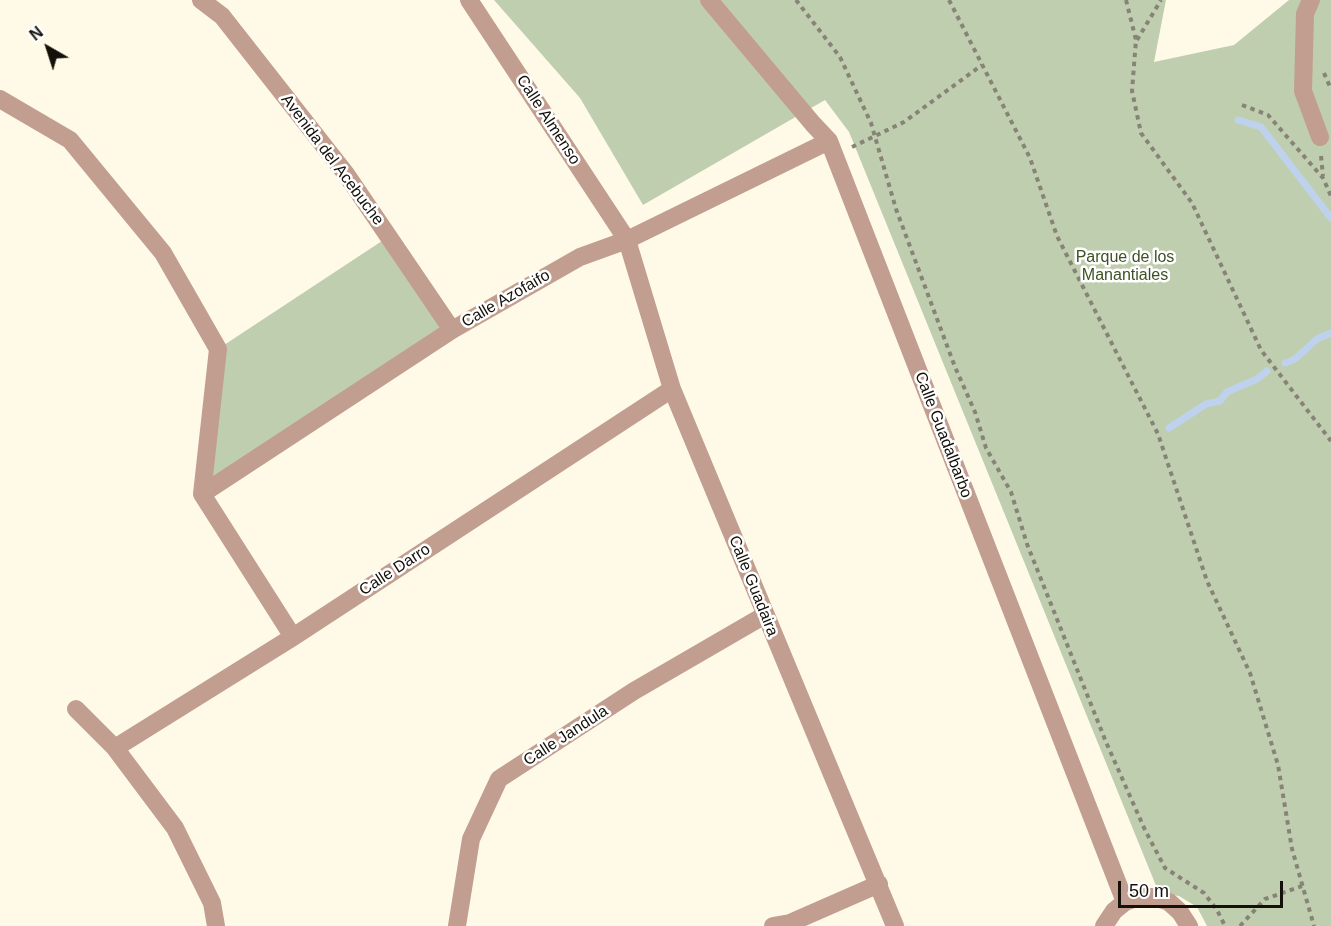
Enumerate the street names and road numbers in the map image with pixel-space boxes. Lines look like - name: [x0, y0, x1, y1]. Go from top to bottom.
- street label: Calle Almenso: [512, 72, 584, 168]
- street label: Avenida del Acebuche: [277, 91, 387, 229]
- street label: Calle Azofaifo: [458, 266, 554, 332]
- street label: Calle Guadalbarbo: [910, 369, 976, 501]
- street label: Calle Guadaira: [724, 533, 782, 639]
- street label: Calle Darro: [356, 540, 434, 600]
- street label: Calle Jandula: [520, 702, 612, 770]

